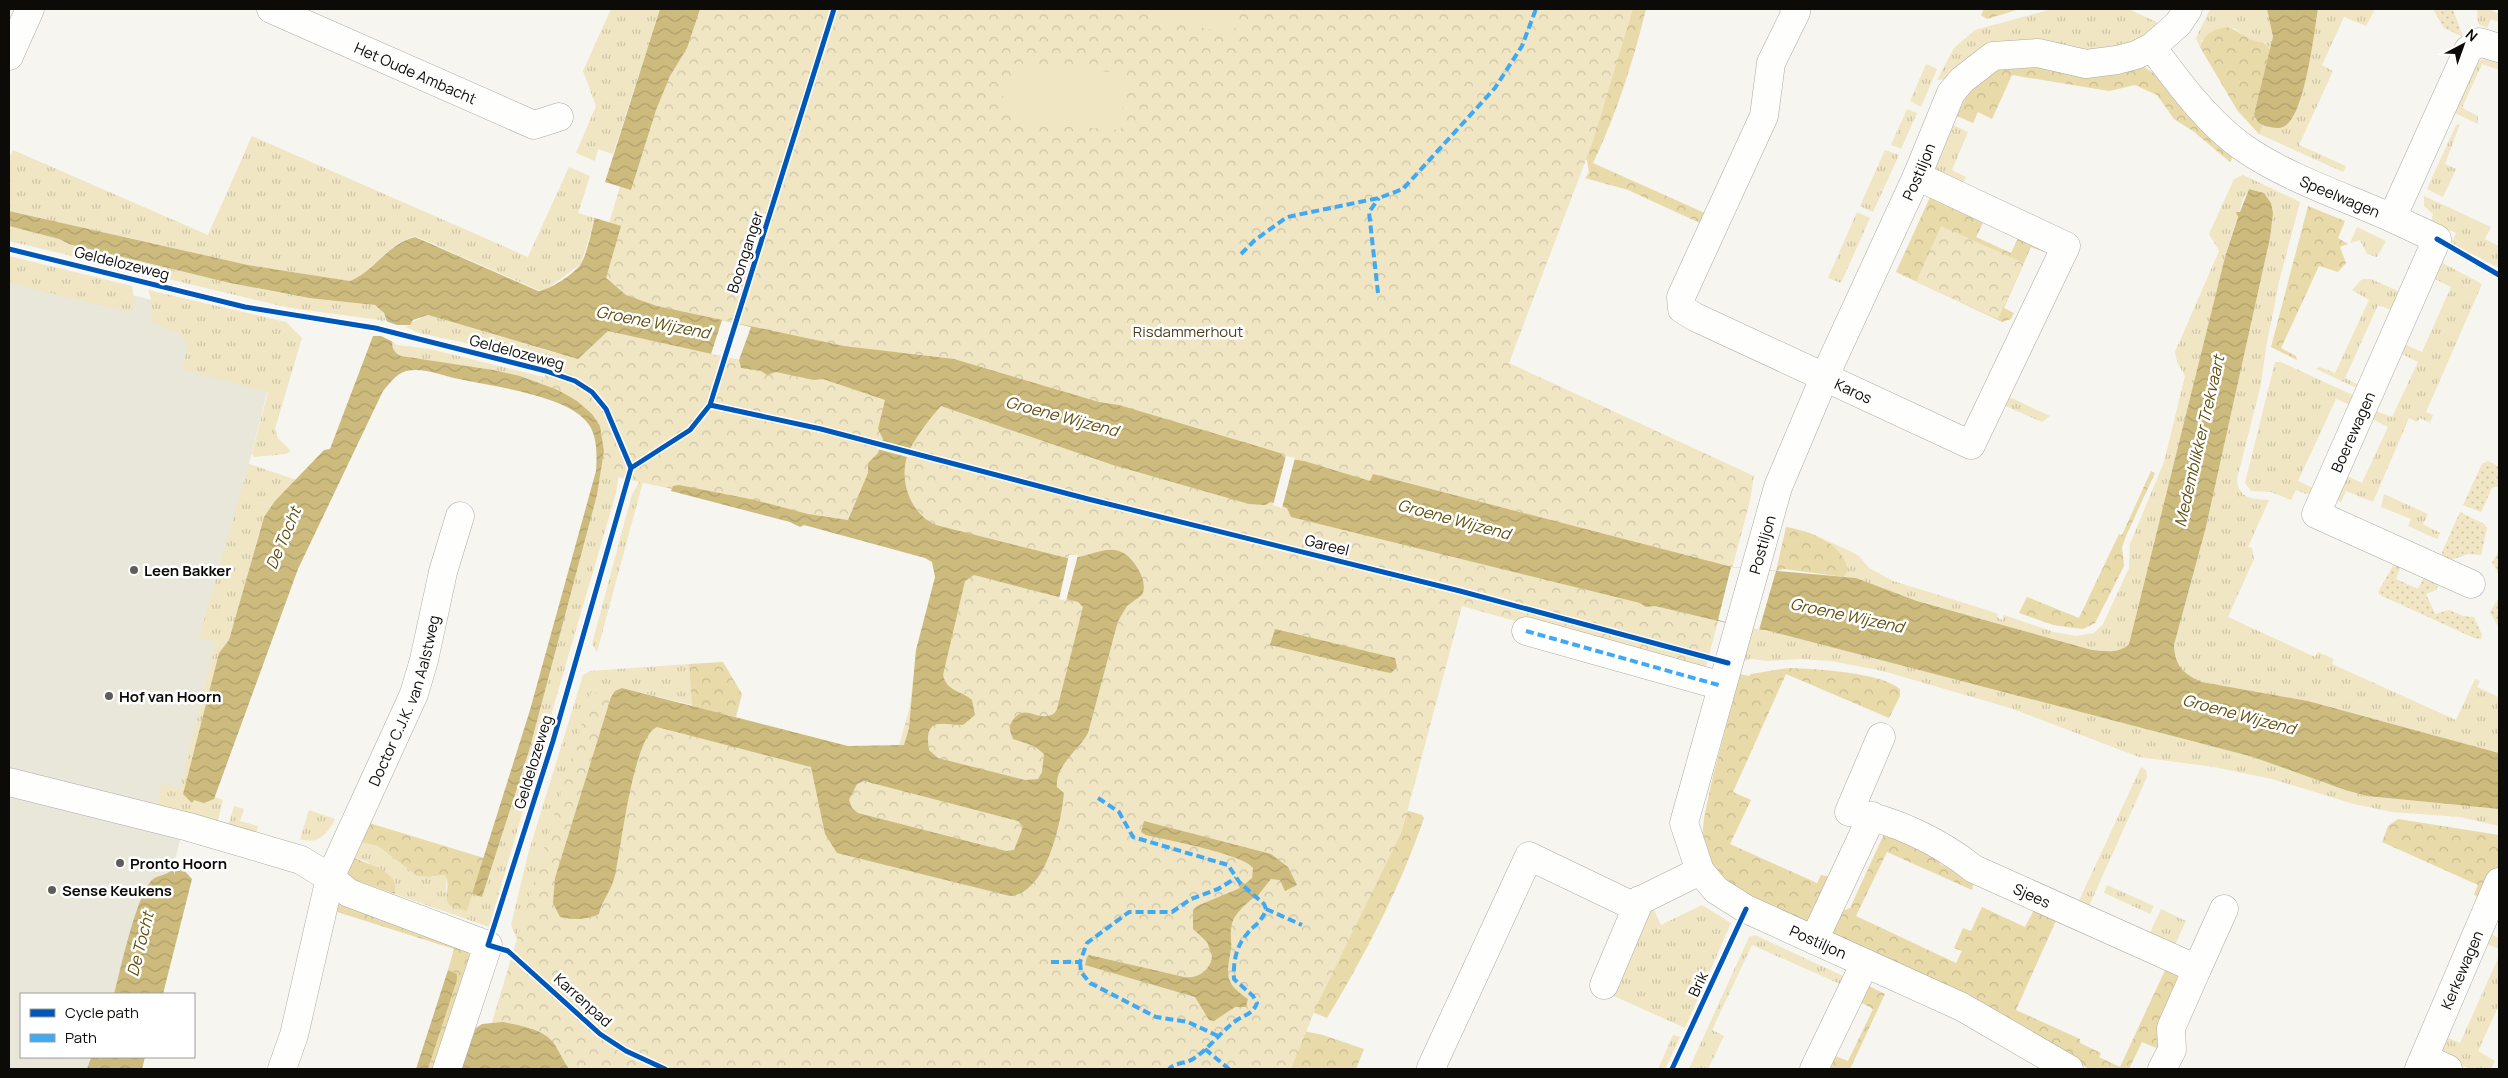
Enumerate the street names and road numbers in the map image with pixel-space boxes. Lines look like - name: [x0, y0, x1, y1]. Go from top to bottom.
- street label: Het Oude Ambacht: [351, 37, 480, 109]
- street label: Postiljon: [1897, 140, 1940, 204]
- street label: Speelwagen: [2297, 170, 2384, 222]
- street label: Boonganger: [722, 208, 768, 296]
- street label: Geldelozeweg: [72, 241, 172, 285]
- street label: Geldelozeweg: [467, 329, 567, 375]
- street label: Karos: [1831, 373, 1876, 408]
- street label: Boerewagen: [2326, 388, 2380, 476]
- street label: Postiljon: [1744, 513, 1780, 576]
- street label: Gareel: [1303, 529, 1351, 561]
- street label: Doctor C.J.K. van Aalstweg: [363, 613, 444, 789]
- street label: Geldelozeweg: [509, 712, 557, 812]
- street label: Sjees: [2010, 878, 2054, 913]
- street label: Postiljon: [1786, 920, 1850, 964]
- street label: Kerkewagen: [2435, 927, 2488, 1012]
- street label: Brik: [1683, 967, 1713, 1000]
- street label: Karrenpad: [549, 968, 617, 1032]

